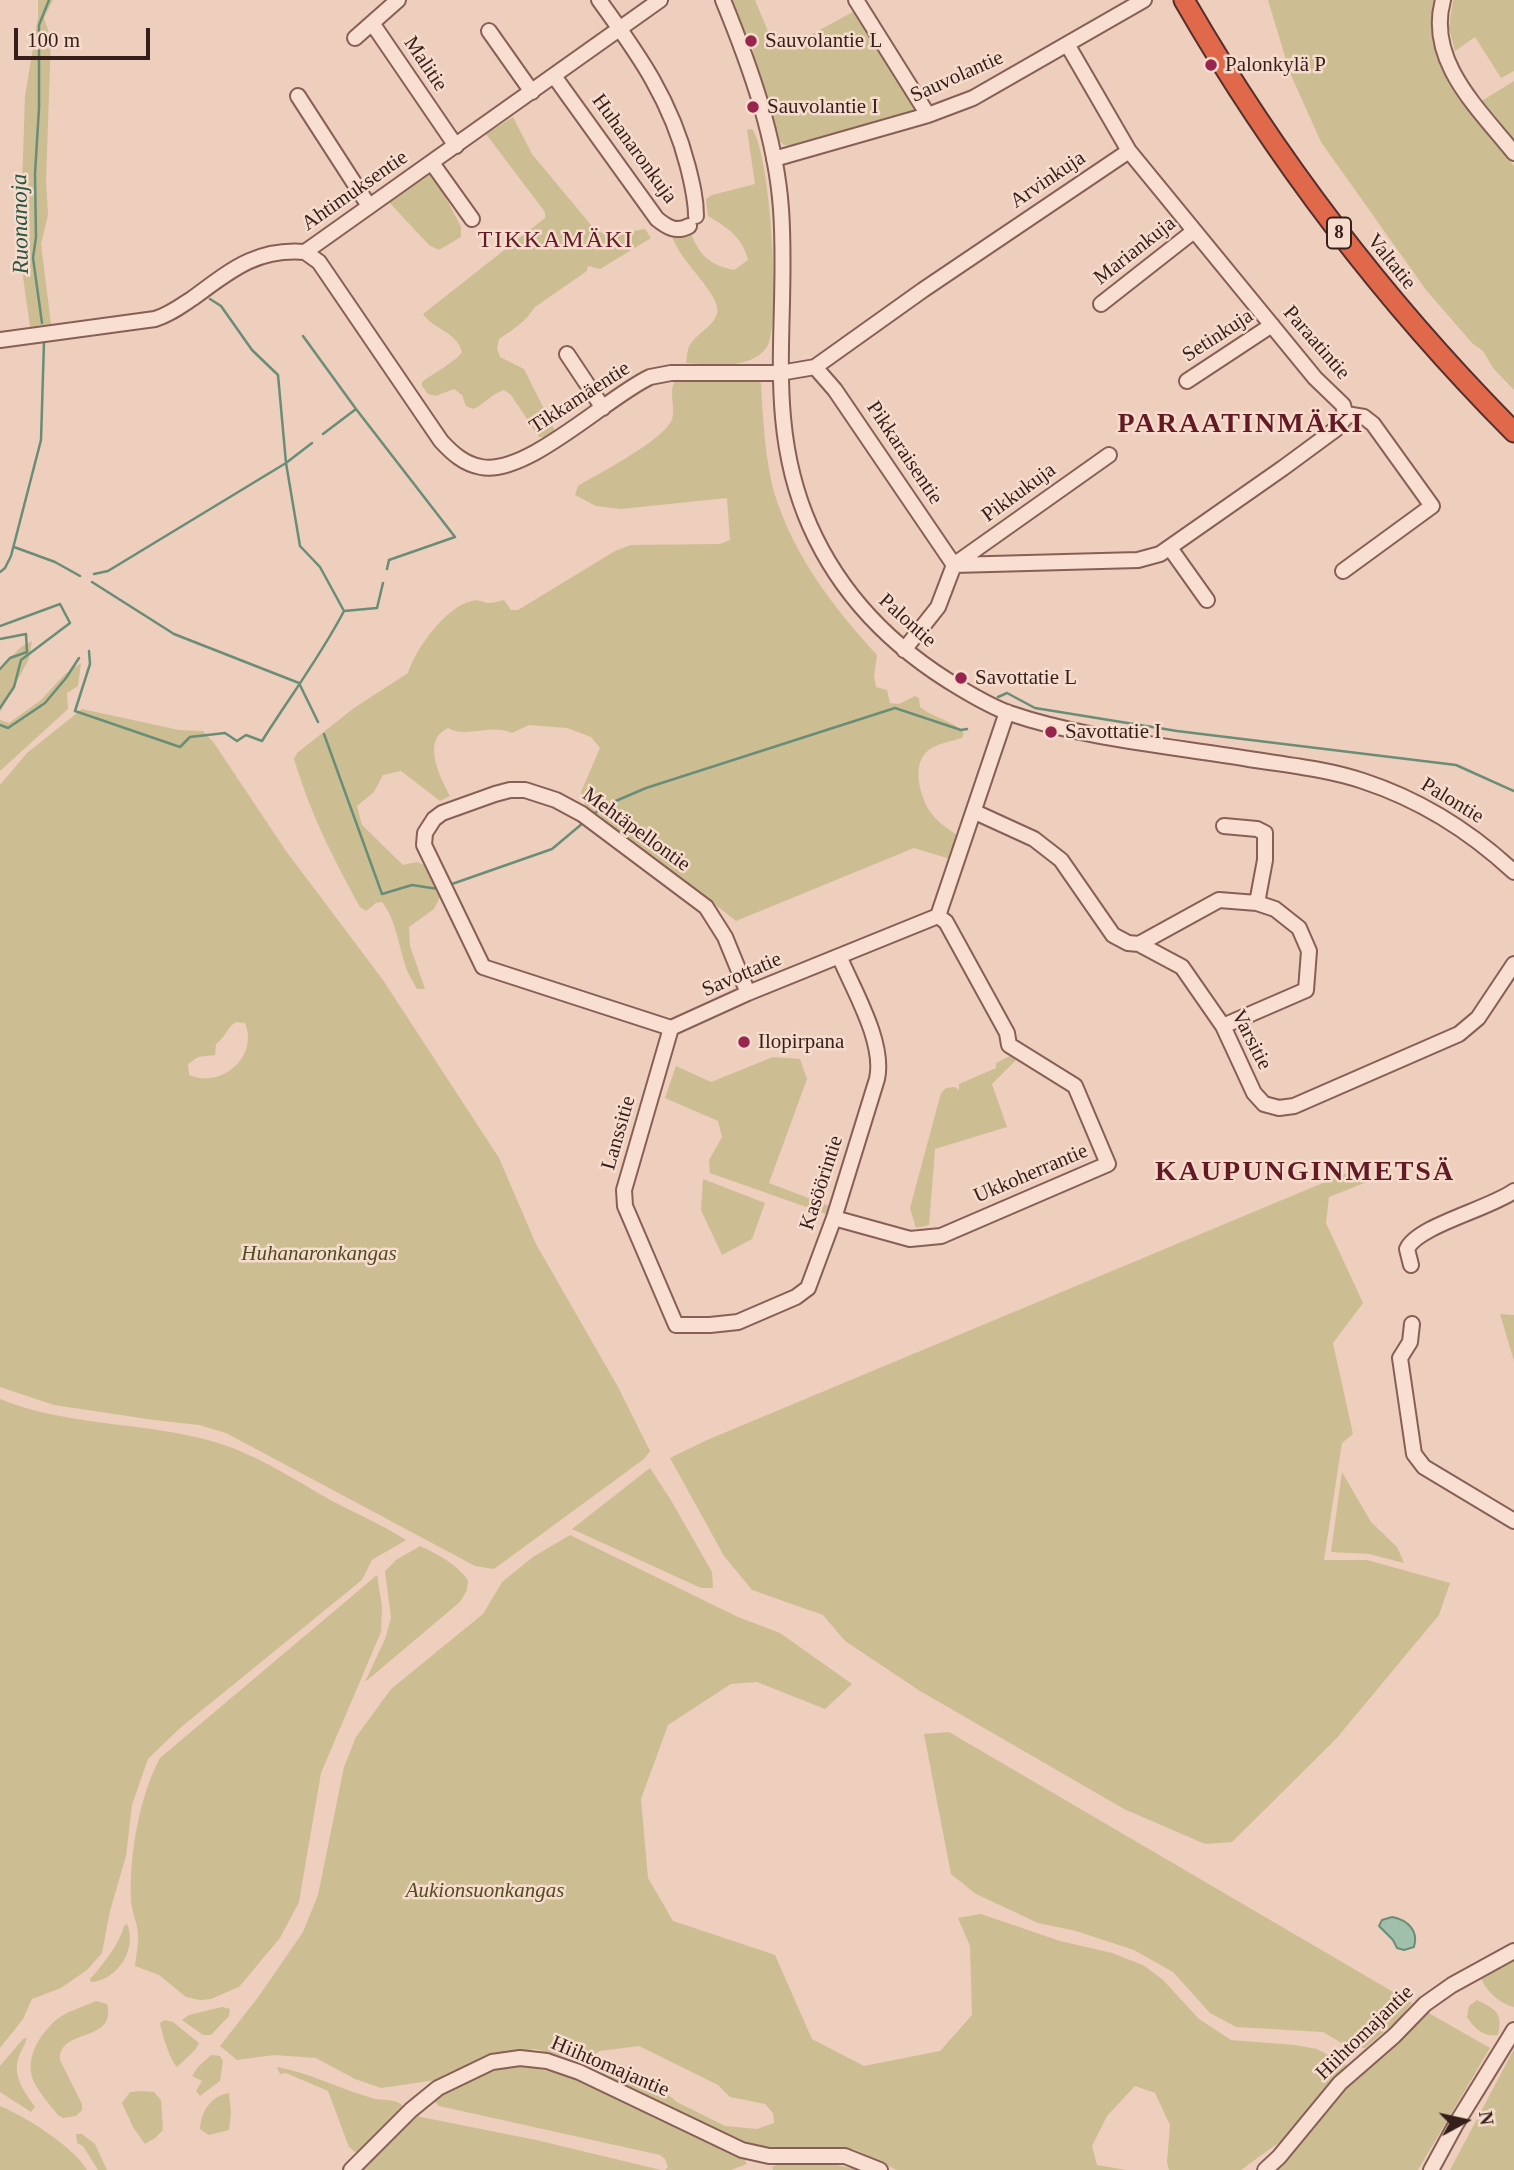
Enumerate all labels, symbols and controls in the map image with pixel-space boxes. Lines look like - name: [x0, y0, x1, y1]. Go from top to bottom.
- scale bar: [18, 14, 154, 58]
- text: 100 m: [27, 28, 80, 52]
- place label: Sauvolantie L: [765, 28, 882, 54]
- street label: Malitie: [398, 32, 452, 96]
- marker: Sauvolantie L: [743, 33, 759, 49]
- street label: Sauvolantie: [907, 45, 1007, 109]
- place label: Palonkylä P: [1225, 52, 1326, 78]
- marker: Palonkylä P: [1203, 57, 1219, 73]
- street label: Huhanaronkuja: [586, 89, 682, 209]
- place label: Sauvolantie I: [767, 94, 878, 120]
- marker: Sauvolantie I: [745, 99, 761, 115]
- street label: Ahtimuksentie: [297, 145, 413, 237]
- street label: Arvinkuja: [1006, 146, 1090, 214]
- water label: Ruonanoja: [6, 173, 36, 275]
- street label: Mariankuja: [1089, 211, 1181, 291]
- road number: 8: [1327, 218, 1351, 248]
- district label: TIKKAMÄKI: [479, 227, 633, 255]
- street label: Valtatie: [1361, 229, 1421, 295]
- street label: Paraatintie: [1277, 301, 1355, 385]
- street label: Setinkuja: [1178, 304, 1258, 368]
- street label: Tikkamäentie: [525, 356, 635, 440]
- street label: Pikkaraisentie: [860, 397, 948, 509]
- district label: PARAATINMÄKI: [1119, 408, 1363, 442]
- street label: Pikkukuja: [977, 458, 1061, 528]
- street label: Palontie: [873, 589, 941, 653]
- place label: Savottatie L: [975, 665, 1077, 691]
- marker: Savottatie L: [953, 670, 969, 686]
- place label: Savottatie I: [1065, 719, 1161, 745]
- marker: Savottatie I: [1043, 724, 1059, 740]
- street label: Palontie: [1416, 772, 1488, 830]
- street label: Mehtäpellontie: [577, 782, 695, 878]
- street label: Savottatie: [698, 947, 786, 1003]
- street label: Varsitie: [1225, 1006, 1277, 1074]
- place label: Ilopirpana: [758, 1029, 844, 1055]
- marker: Ilopirpana: [736, 1034, 752, 1050]
- street label: Lanssitie: [596, 1093, 642, 1173]
- street label: Kasöörintie: [795, 1133, 849, 1233]
- street label: Ukkoherrantie: [970, 1139, 1092, 1209]
- district label: KAUPUNGINMETSÄ: [1157, 1156, 1453, 1190]
- park label: Huhanaronkangas: [241, 1241, 397, 1267]
- park label: Aukionsuonkangas: [406, 1878, 564, 1904]
- street label: Hiihtomajantie: [1311, 1980, 1419, 2086]
- street label: Hiihtomajantie: [547, 2031, 673, 2103]
- north arrow: [1430, 2086, 1500, 2156]
- text: N: [1475, 2110, 1498, 2126]

